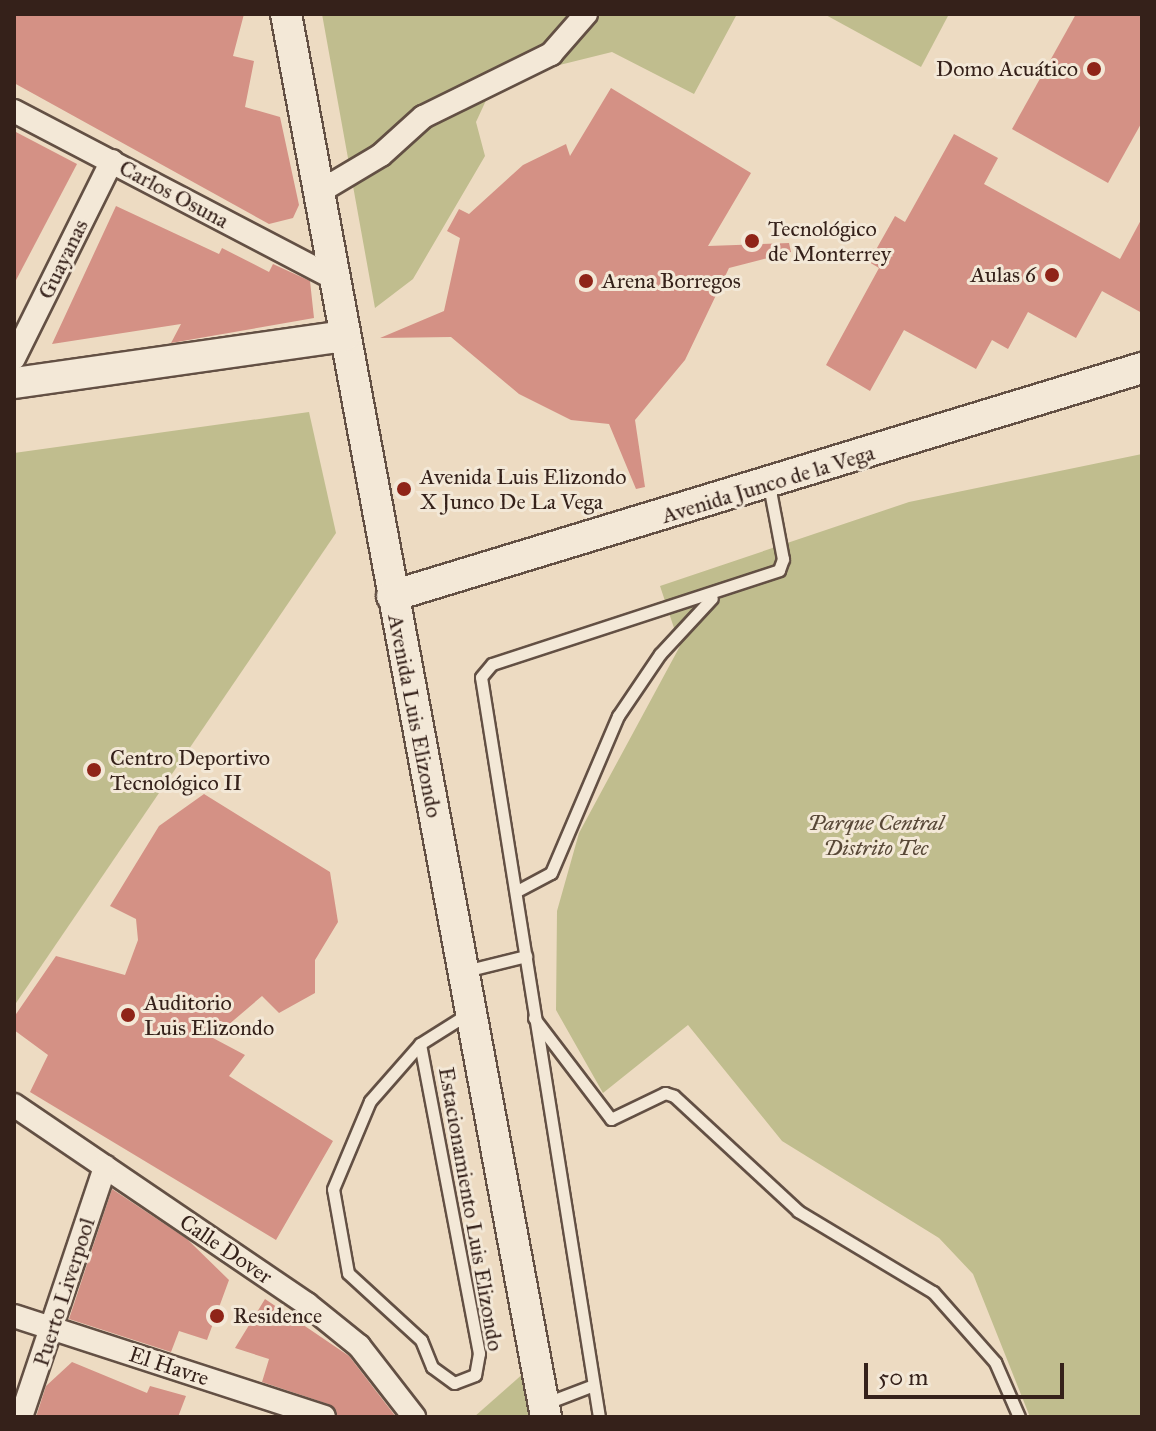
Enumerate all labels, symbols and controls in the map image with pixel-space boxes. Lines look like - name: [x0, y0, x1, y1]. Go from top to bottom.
- place label: Domo Acuático: [936, 56, 1078, 82]
- marker: Domo Acuático: [1085, 60, 1103, 78]
- street label: Carlos Osuna: [115, 154, 233, 234]
- street label: Guayanas: [32, 215, 94, 303]
- place label: Tecnológico de Monterrey: [768, 215, 891, 266]
- marker: Tecnológico de Monterrey: [743, 232, 761, 250]
- place label: Aulas 6: [970, 262, 1036, 288]
- marker: Aulas 6: [1043, 266, 1061, 284]
- place label: Arena Borregos: [602, 268, 741, 294]
- marker: Arena Borregos: [577, 272, 595, 290]
- street label: Avenida Junco de la Vega: [658, 439, 878, 529]
- place label: Avenida Luis Elizondo X Junco De La Vega: [420, 463, 626, 514]
- marker: Avenida Luis Elizondo X Junco De La Vega: [395, 480, 413, 498]
- street label: Avenida Luis Elizondo: [382, 612, 448, 820]
- place label: Centro Deportivo Tecnológico II: [110, 744, 270, 796]
- marker: Centro Deportivo Tecnológico II: [85, 761, 103, 779]
- park label: Parque Central Distrito Tec: [808, 809, 944, 860]
- place label: Auditorio Luis Elizondo: [144, 989, 274, 1040]
- marker: Auditorio Luis Elizondo: [119, 1006, 137, 1024]
- street label: Estacionamiento Luis Elizondo: [433, 1065, 509, 1353]
- street label: Calle Dover: [175, 1208, 277, 1290]
- street label: Puerto Liverpool: [28, 1214, 100, 1370]
- place label: Residence: [233, 1303, 322, 1329]
- marker: Residence: [208, 1307, 226, 1325]
- street label: El Havre: [126, 1341, 212, 1391]
- scale bar: [868, 1347, 1068, 1397]
- text: 50 m: [878, 1362, 928, 1392]

